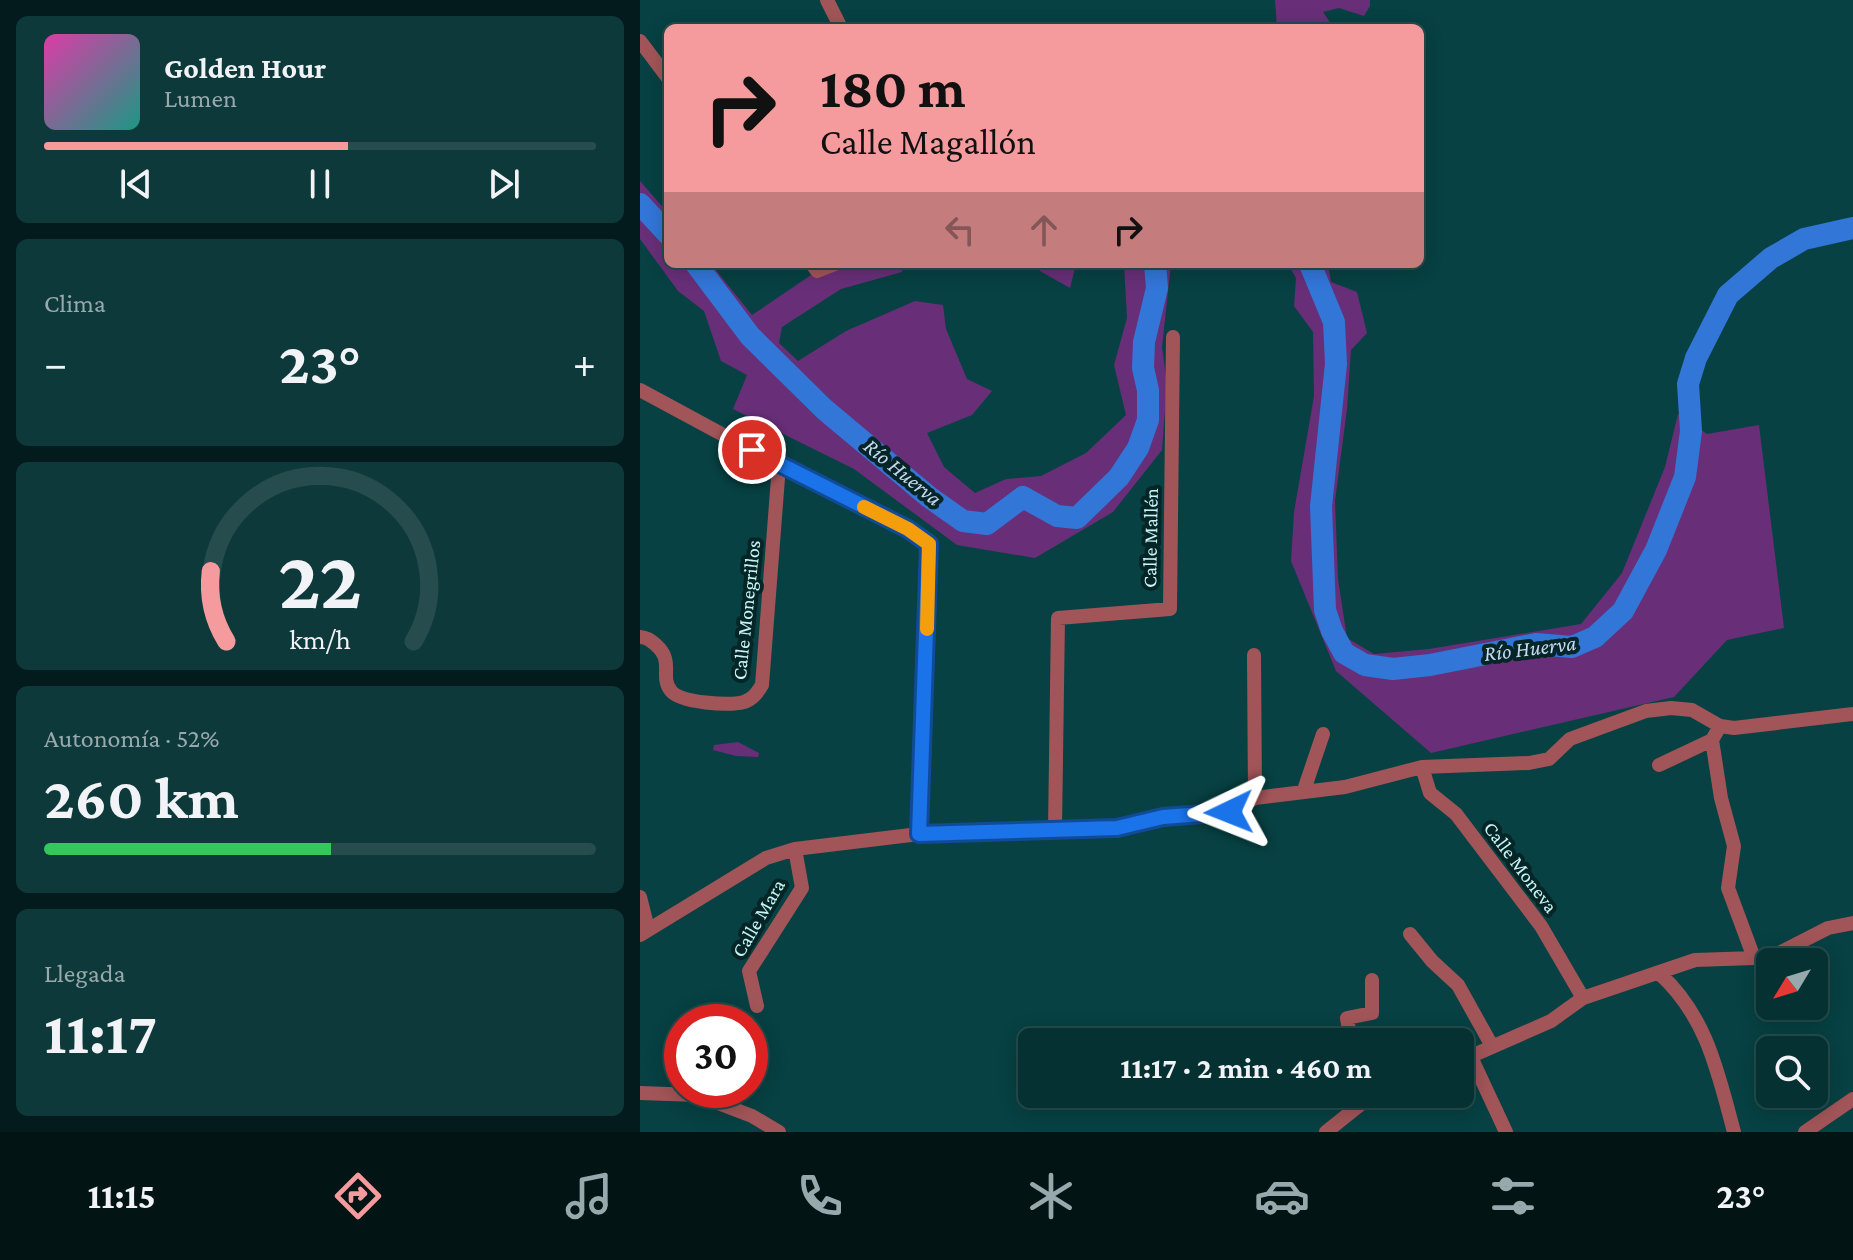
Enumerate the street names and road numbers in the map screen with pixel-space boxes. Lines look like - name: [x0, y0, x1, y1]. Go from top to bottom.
- street label: Calle Mallén: [1138, 488, 1162, 588]
- street label: Calle Monegrillos: [728, 539, 765, 681]
- street label: Calle Moneva: [1480, 817, 1562, 917]
- street label: Calle Mara: [727, 875, 789, 961]

